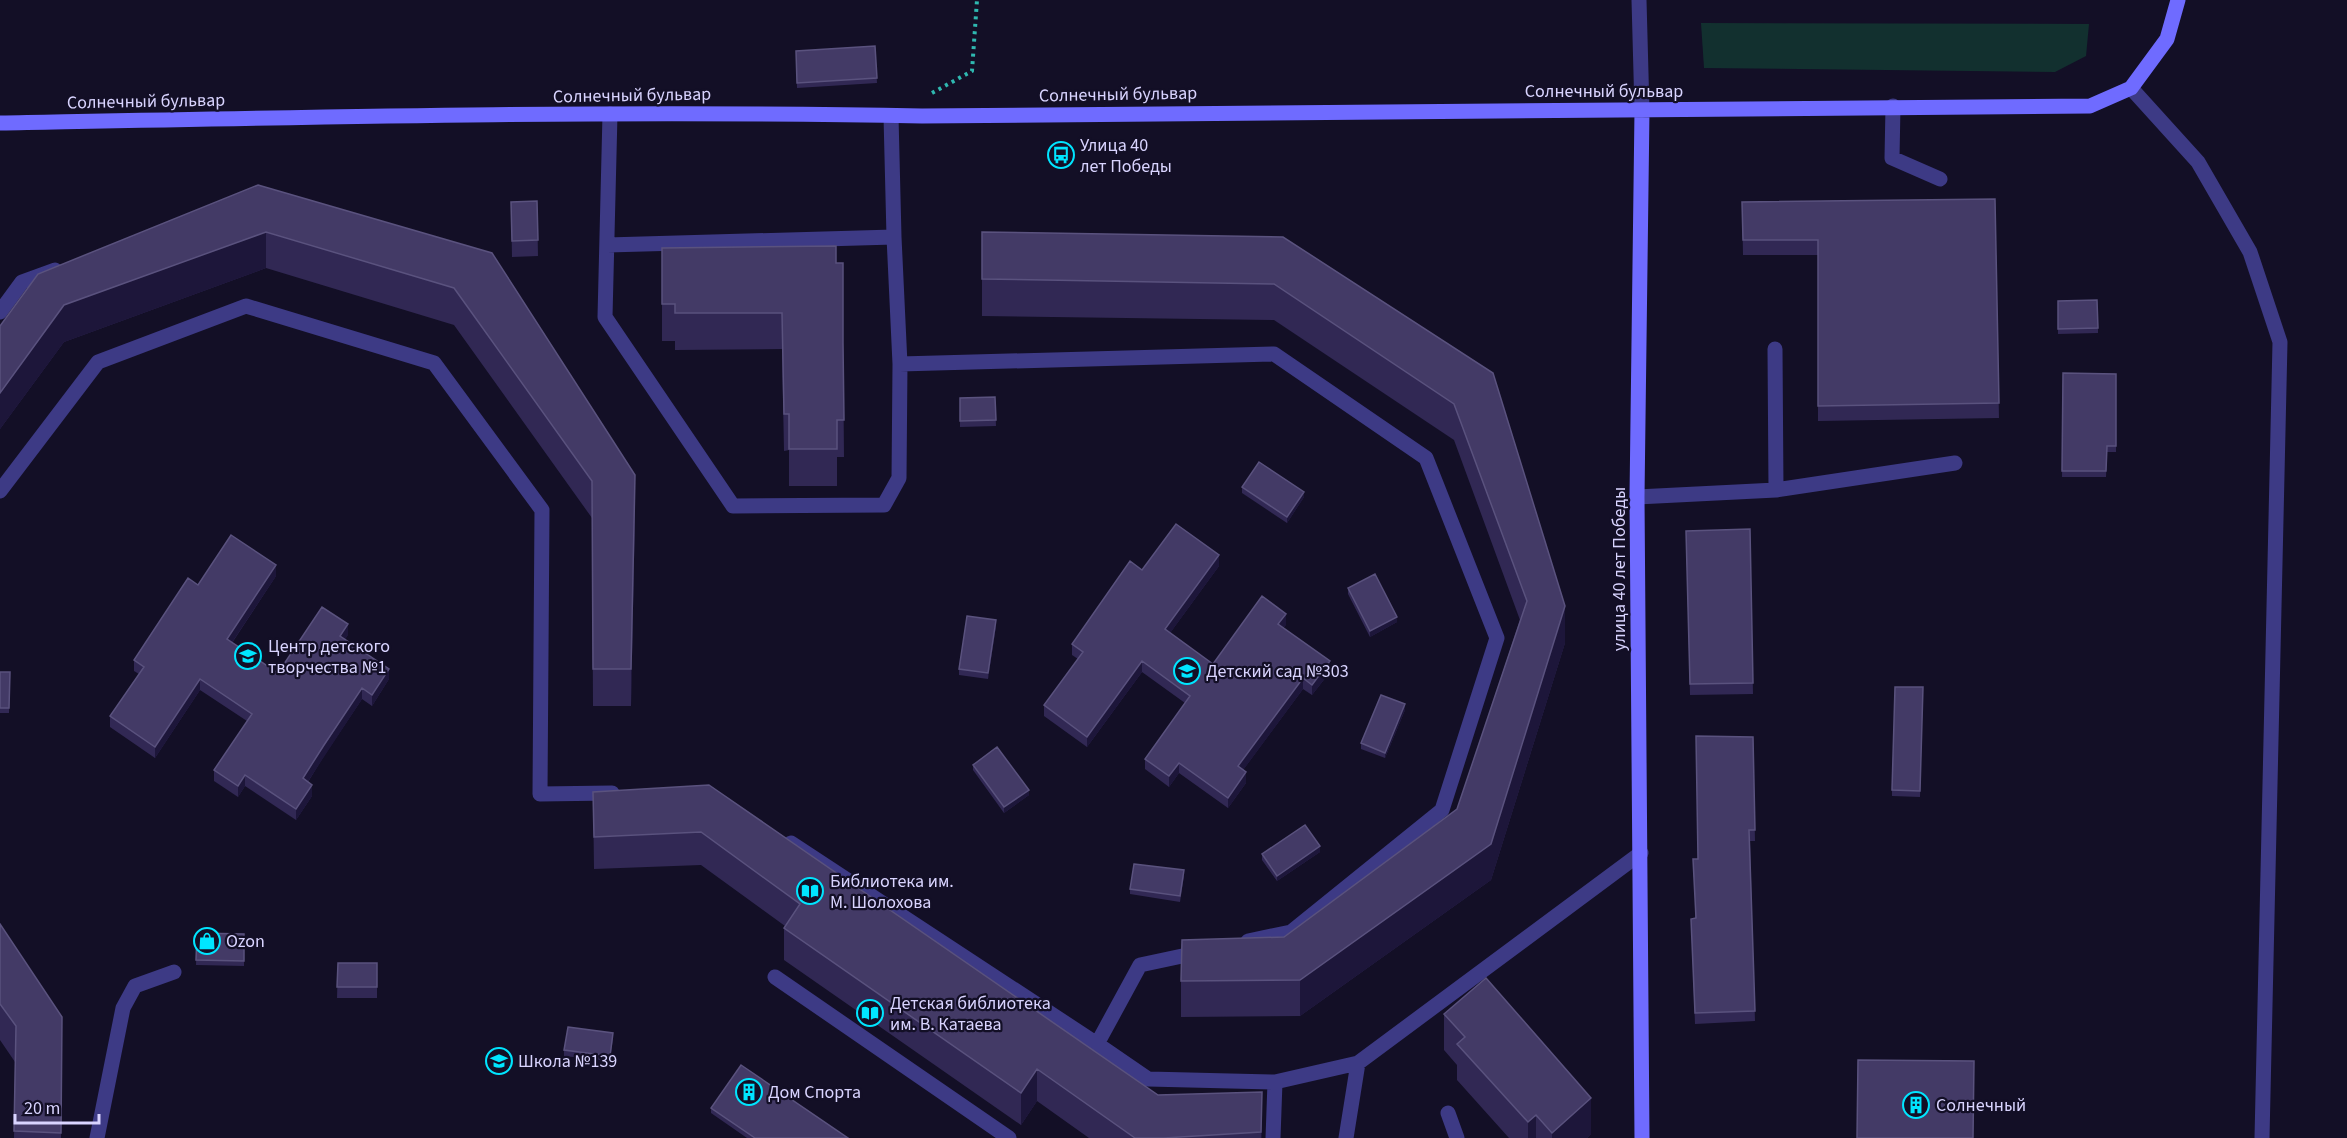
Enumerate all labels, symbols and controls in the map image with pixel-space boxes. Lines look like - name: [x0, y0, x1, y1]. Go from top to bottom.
- street label: Солнечный бульвар: [1525, 79, 1683, 104]
- street label: Солнечный бульвар: [1039, 81, 1197, 108]
- street label: Солнечный бульвар: [553, 82, 711, 109]
- street label: Солнечный бульвар: [67, 88, 225, 115]
- place label: Улица 40 лет Победы: [1080, 133, 1172, 179]
- bus stop icon: Улица 40 лет Победы: [1046, 140, 1076, 170]
- street label: улица 40 лет Победы: [1607, 487, 1632, 651]
- place label: Центр детского творчества №1: [268, 634, 390, 680]
- school or university icon: Центр детского творчества №1: [233, 641, 263, 671]
- school or university icon: Детский сад №303: [1172, 656, 1202, 686]
- place label: Детский сад №303: [1206, 659, 1349, 684]
- place label: Библиотека им. М. Шолохова: [830, 869, 954, 915]
- library icon: Библиотека им. М. Шолохова: [795, 876, 825, 906]
- shop icon: Ozon: [192, 926, 222, 956]
- place label: Ozon: [226, 929, 265, 954]
- place label: Детская библиотека им. В. Катаева: [890, 991, 1051, 1037]
- library icon: Детская библиотека им. В. Катаева: [855, 998, 885, 1028]
- school or university icon: Школа №139: [484, 1046, 514, 1076]
- place label: Школа №139: [518, 1049, 617, 1074]
- building icon: Дом Спорта: [734, 1077, 764, 1107]
- place label: Дом Спорта: [768, 1080, 861, 1105]
- scale bar: [15, 1087, 99, 1125]
- building icon: Солнечный: [1901, 1090, 1931, 1120]
- place label: Солнечный: [1936, 1093, 2026, 1118]
- text: 20 m: [24, 1096, 60, 1121]

